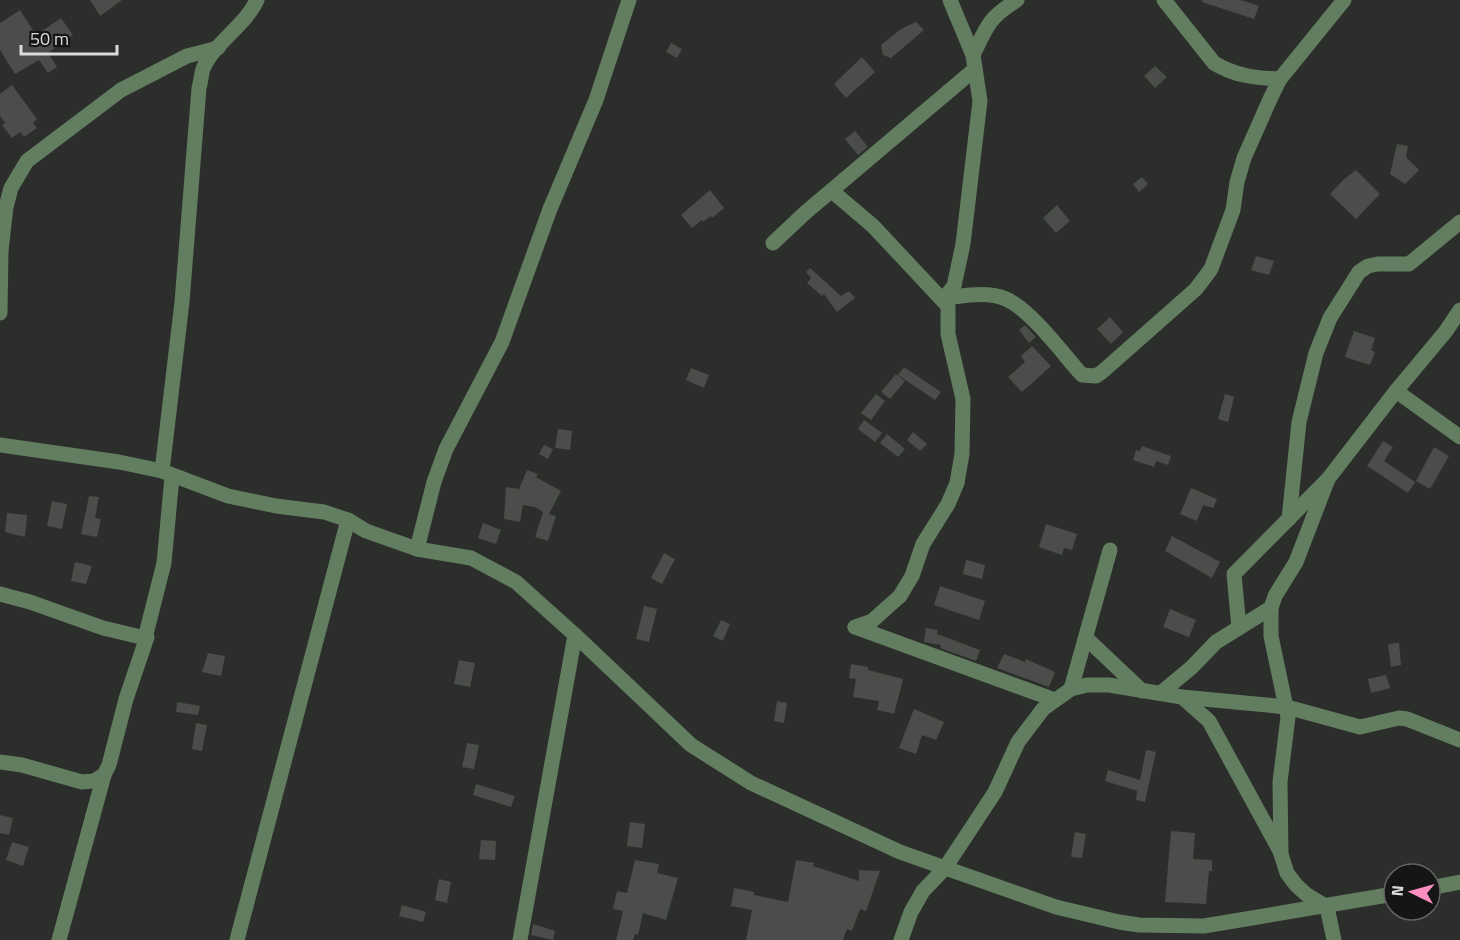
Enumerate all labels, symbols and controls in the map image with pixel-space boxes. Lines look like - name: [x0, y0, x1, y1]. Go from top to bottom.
- scale bar: [21, 18, 117, 56]
- text: 50 m: [30, 25, 69, 52]
- north arrow: [1382, 862, 1442, 922]
- text: N: [1385, 884, 1409, 897]

